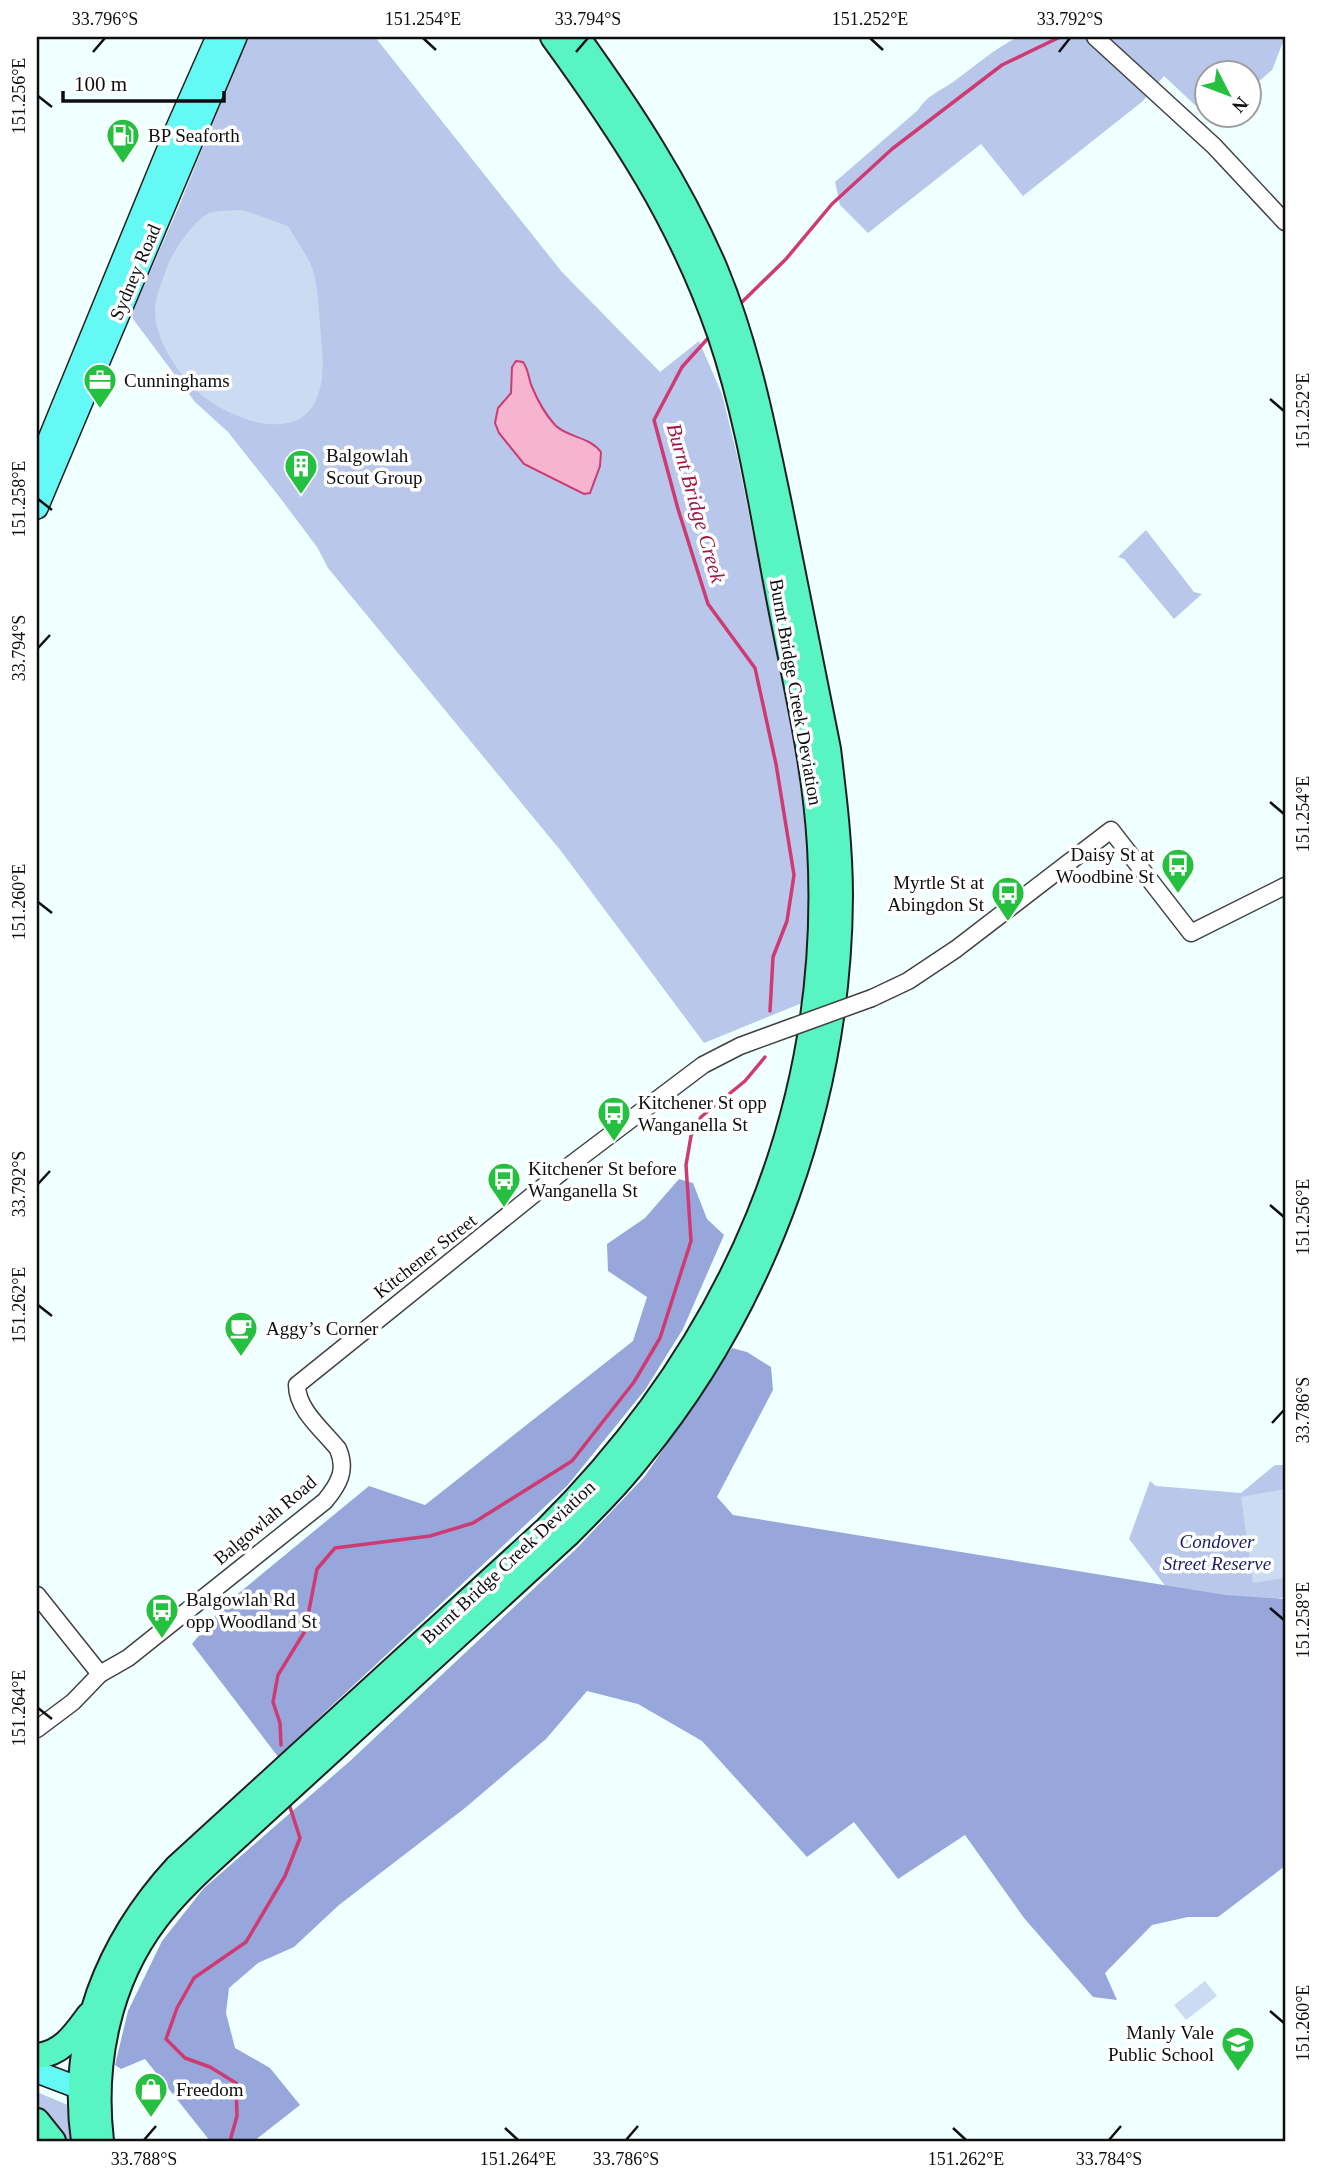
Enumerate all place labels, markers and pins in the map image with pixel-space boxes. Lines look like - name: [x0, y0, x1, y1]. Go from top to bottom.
- fuel station icon: BP Seaforth: [104, 116, 142, 165]
- place label: BP Seaforth: [148, 125, 240, 146]
- office icon: Cunninghams: [81, 361, 119, 410]
- place label: Cunninghams: [124, 370, 230, 391]
- place label: Balgowlah Scout Group: [326, 445, 423, 488]
- building icon: Balgowlah Scout Group: [282, 447, 320, 496]
- place label: Daisy St at Woodbine St: [1056, 844, 1155, 887]
- bus stop icon: Daisy St at Woodbine St: [1159, 846, 1197, 895]
- place label: Myrtle St at Abingdon St: [887, 872, 985, 915]
- bus stop icon: Myrtle St at Abingdon St: [989, 874, 1027, 923]
- place label: Kitchener St opp Wanganella St: [638, 1092, 767, 1135]
- bus stop icon: Kitchener St opp Wanganella St: [595, 1094, 633, 1143]
- place label: Kitchener St before Wanganella St: [528, 1158, 677, 1201]
- bus stop icon: Kitchener St before Wanganella St: [485, 1160, 523, 1209]
- cafe icon: Aggy’s Corner: [222, 1309, 260, 1358]
- place label: Aggy’s Corner: [266, 1318, 379, 1339]
- place label: Balgowlah Rd opp Woodland St: [186, 1589, 318, 1632]
- bus stop icon: Balgowlah Rd opp Woodland St: [143, 1591, 181, 1640]
- place label: Manly Vale Public School: [1108, 2022, 1214, 2065]
- school or university icon: Manly Vale Public School: [1219, 2024, 1257, 2073]
- shop icon: Freedom: [132, 2070, 170, 2119]
- place label: Freedom: [176, 2079, 244, 2100]

